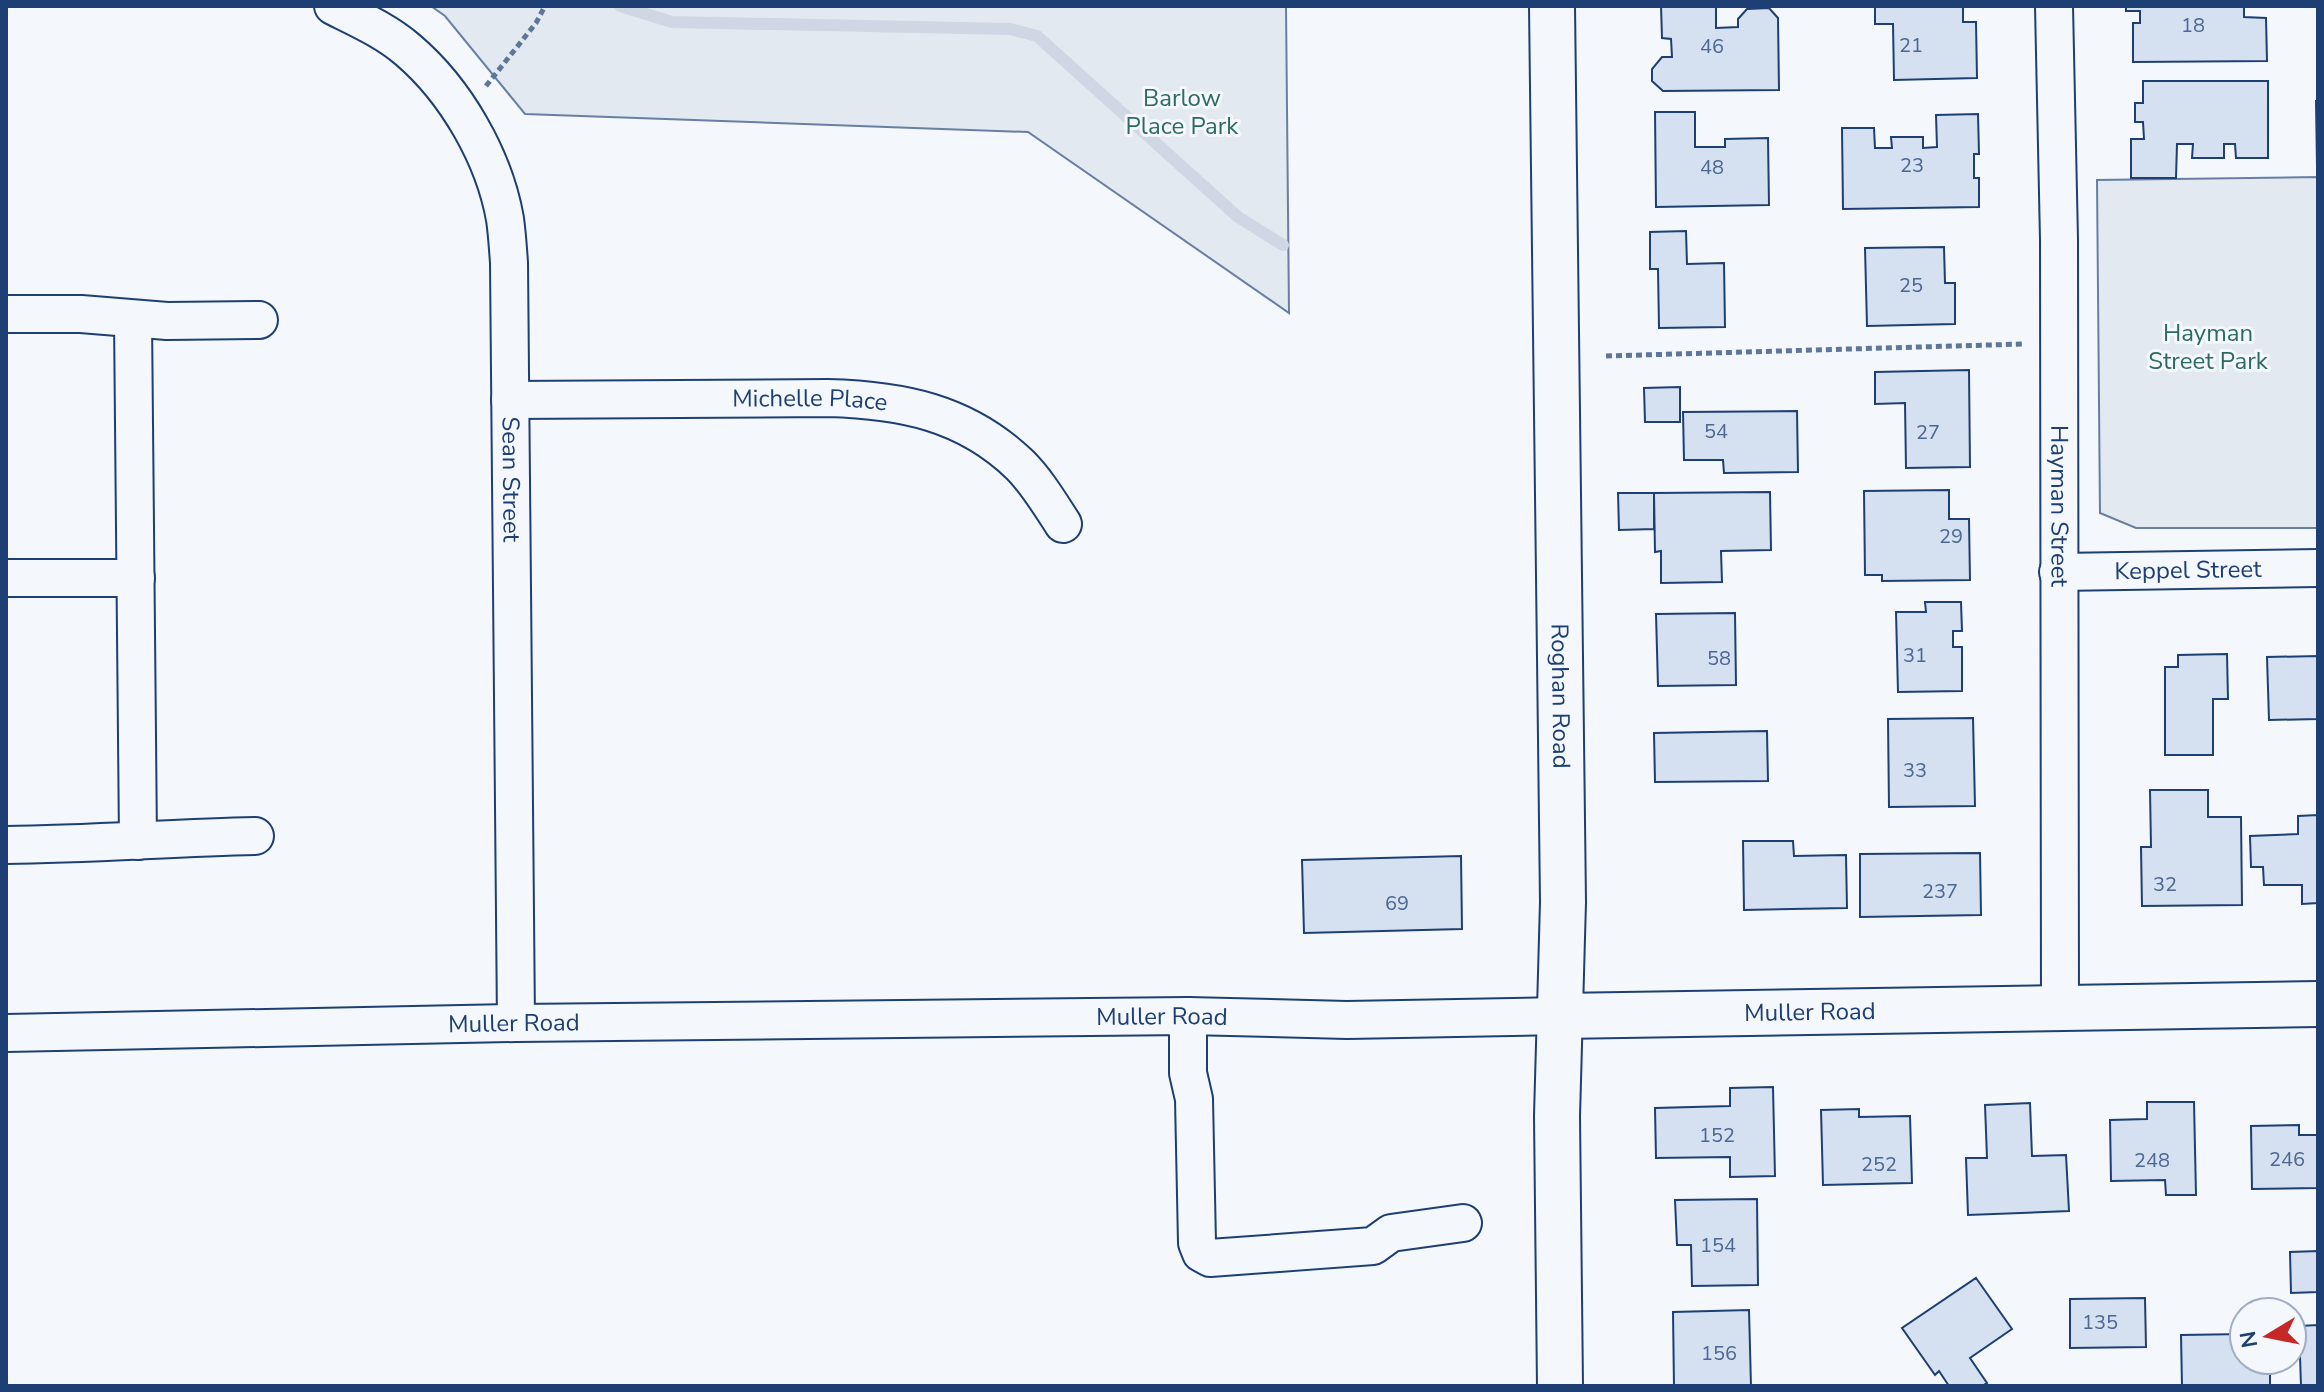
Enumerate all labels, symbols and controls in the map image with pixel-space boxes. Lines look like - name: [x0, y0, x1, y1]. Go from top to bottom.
- house number: 18: [2181, 12, 2205, 39]
- house number: 21: [1899, 32, 1923, 59]
- house number: 46: [1700, 33, 1724, 60]
- park label: Barlow Place Park: [1126, 82, 1239, 142]
- house number: 23: [1900, 152, 1924, 179]
- house number: 48: [1700, 154, 1724, 181]
- house number: 25: [1899, 272, 1923, 299]
- park label: Hayman Street Park: [2148, 317, 2269, 377]
- street label: Michelle Place: [732, 382, 890, 419]
- street label: Sean Street: [494, 416, 528, 543]
- house number: 54: [1704, 418, 1728, 445]
- house number: 27: [1916, 419, 1940, 446]
- street label: Hayman Street: [2043, 425, 2075, 587]
- house number: 29: [1939, 523, 1963, 550]
- street label: Keppel Street: [2114, 553, 2262, 587]
- street label: Roghan Road: [1544, 623, 1577, 769]
- house number: 31: [1903, 642, 1927, 669]
- house number: 58: [1707, 645, 1731, 672]
- house number: 33: [1903, 757, 1927, 784]
- house number: 32: [2153, 871, 2177, 898]
- house number: 237: [1922, 878, 1958, 905]
- house number: 69: [1385, 890, 1409, 917]
- street label: Muller Road: [1744, 995, 1876, 1029]
- street label: Muller Road: [1096, 1000, 1228, 1033]
- street label: Muller Road: [448, 1006, 580, 1040]
- house number: 152: [1699, 1122, 1735, 1149]
- house number: 246: [2269, 1146, 2305, 1173]
- house number: 248: [2134, 1147, 2170, 1174]
- house number: 252: [1861, 1151, 1897, 1178]
- house number: 154: [1700, 1232, 1736, 1259]
- north arrow: [2228, 1296, 2308, 1376]
- house number: 135: [2082, 1309, 2118, 1336]
- text: N: [2233, 1329, 2265, 1350]
- house number: 156: [1701, 1340, 1737, 1367]

